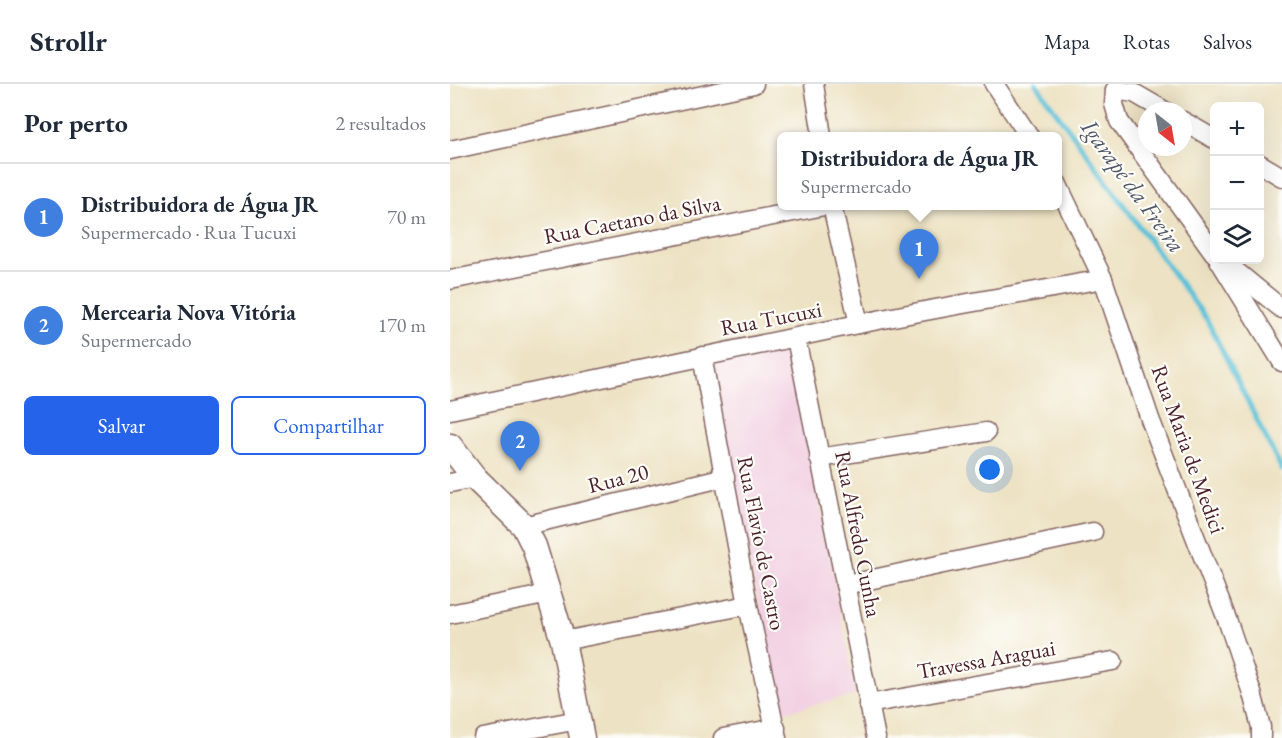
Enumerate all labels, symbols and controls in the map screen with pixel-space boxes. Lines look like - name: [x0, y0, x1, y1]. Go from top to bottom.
- text: Strollr: [30, 23, 107, 59]
- text: Mapa: [1044, 28, 1090, 55]
- text: Rotas: [1123, 28, 1170, 55]
- text: Salvos: [1203, 28, 1252, 55]
- north arrow: [1138, 102, 1192, 156]
- map controls: [1210, 102, 1264, 264]
- button: +: [1210, 102, 1264, 156]
- text: Por perto: [24, 106, 128, 140]
- text: 2 resultados: [335, 110, 426, 136]
- water label: Igarapé da Freira: [1074, 112, 1192, 259]
- popup: [777, 132, 1062, 210]
- text: Distribuidora de Água JR: [801, 144, 1038, 173]
- button: −: [1210, 156, 1264, 210]
- text: Supermercado: [801, 173, 911, 199]
- street label: Rua Caetano da Silva: [541, 188, 723, 251]
- text: Distribuidora de Água JR: [81, 190, 318, 219]
- text: 1: [38, 204, 49, 230]
- text: 70 m: [387, 204, 426, 230]
- button: layers: [1210, 210, 1264, 264]
- text: Supermercado · Rua Tucuxi: [81, 219, 296, 245]
- pin: 1: [900, 230, 938, 279]
- street label: Rua Tucuxi: [718, 295, 824, 342]
- text: Mercearia Nova Vitória: [81, 298, 296, 327]
- text: 2: [38, 312, 49, 338]
- text: 170 m: [378, 312, 426, 338]
- text: Supermercado: [81, 327, 192, 353]
- street label: Rua Maria de Medici: [1145, 361, 1232, 537]
- button: Salvar: [24, 396, 219, 455]
- button: Compartilhar: [231, 396, 426, 455]
- pin: 2: [500, 422, 540, 471]
- street label: Rua Alfredo Cunha: [828, 448, 889, 620]
- street label: Rua Flavio de Castro: [730, 454, 793, 633]
- your location: [975, 455, 1004, 484]
- street label: Rua 20: [585, 457, 652, 500]
- street label: Travessa Araguai: [915, 633, 1058, 686]

